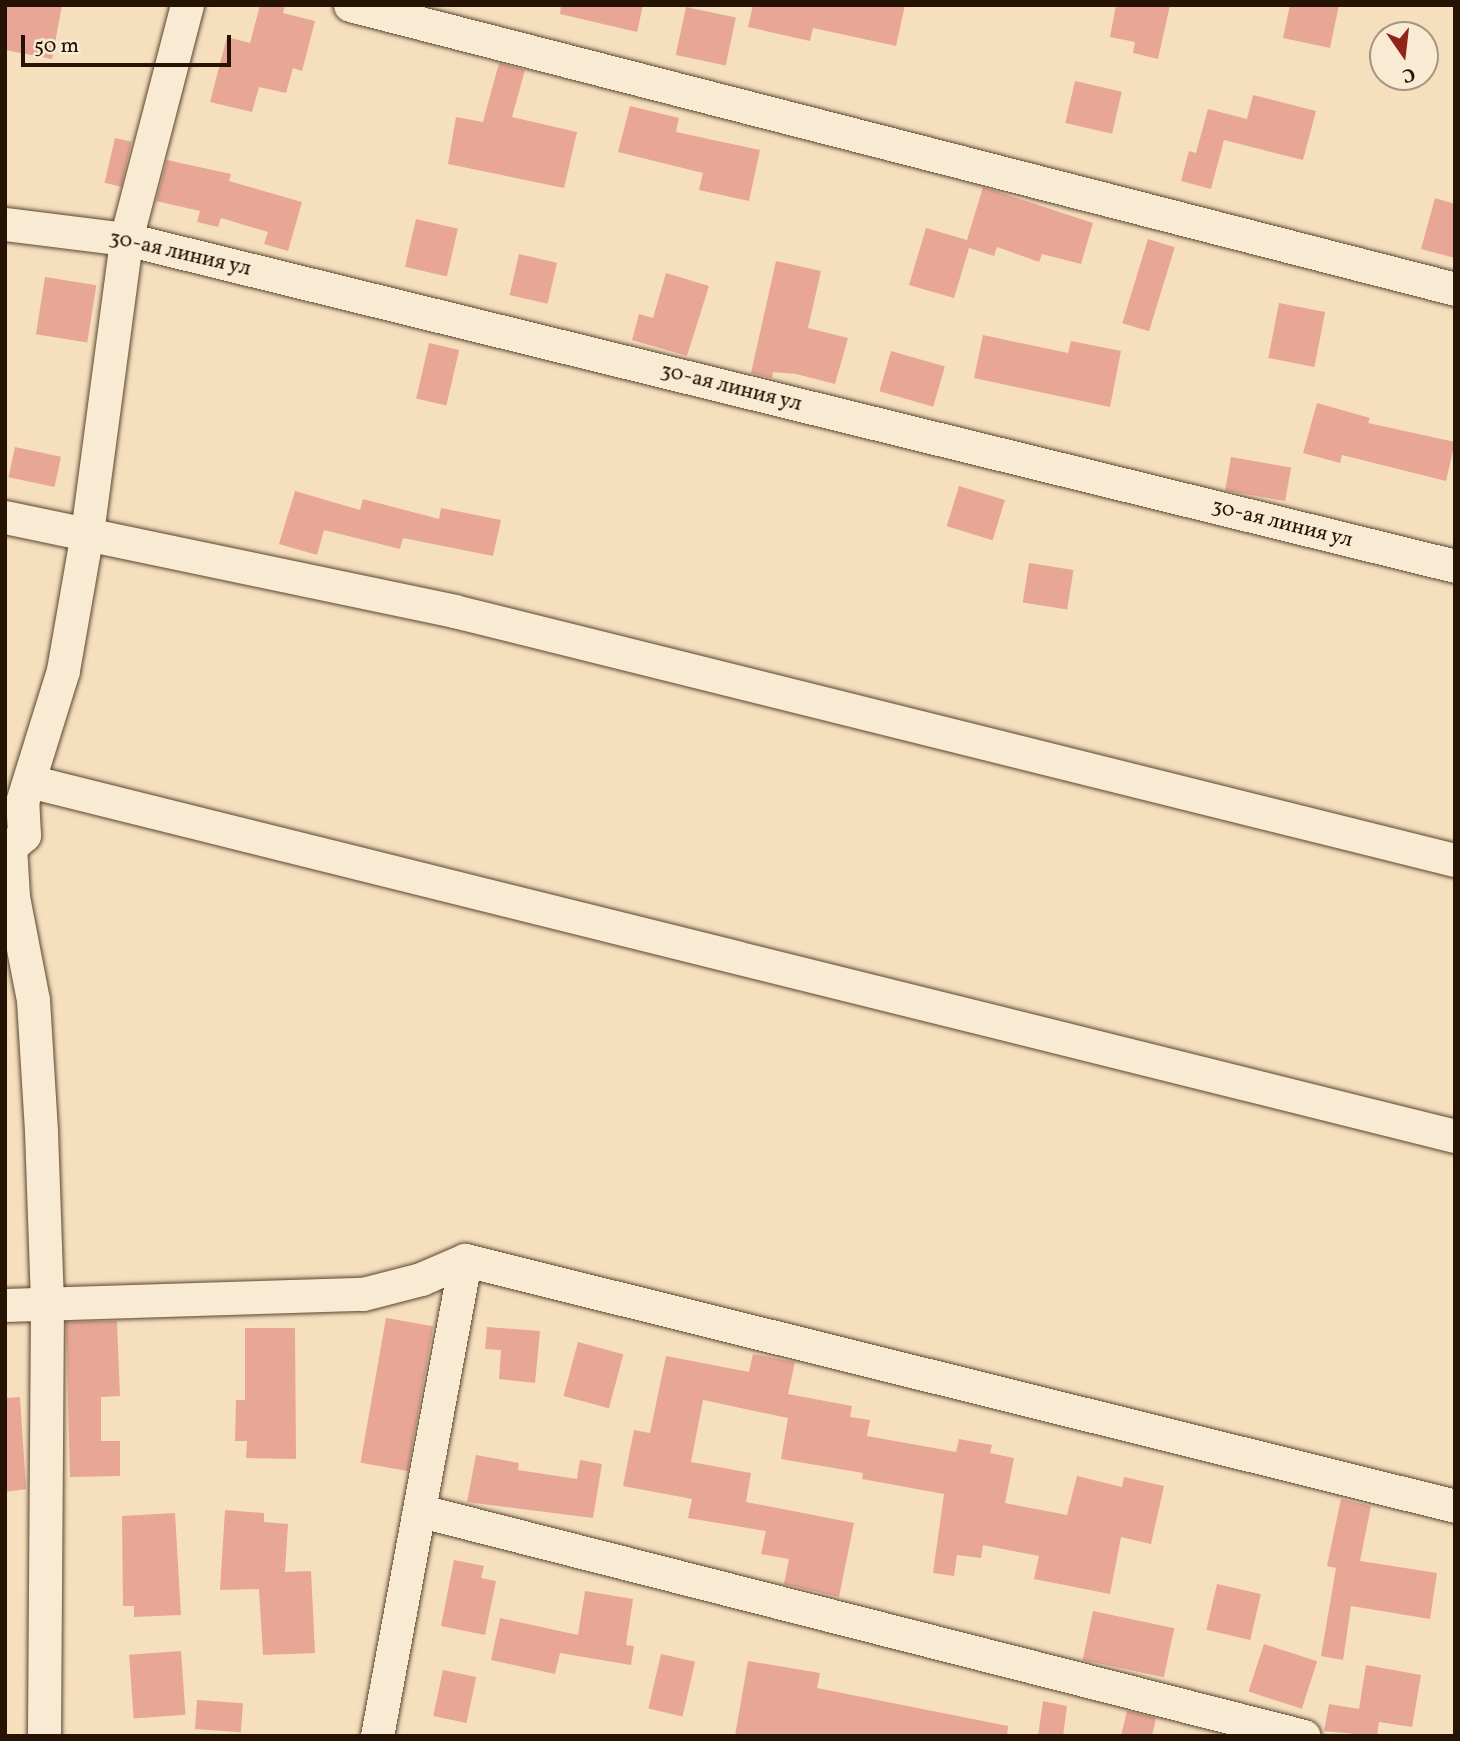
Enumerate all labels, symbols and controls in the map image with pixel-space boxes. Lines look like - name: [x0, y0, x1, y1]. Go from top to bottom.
- scale bar: [24, 21, 234, 65]
- north arrow: [1369, 21, 1439, 91]
- text: 50 m: [34, 32, 79, 61]
- text: С: [1400, 60, 1418, 89]
- street label: 30-ая линия ул: [106, 225, 254, 283]
- street label: 30-ая линия ул: [658, 358, 804, 418]
- street label: 30-ая линия ул: [1209, 494, 1355, 554]

